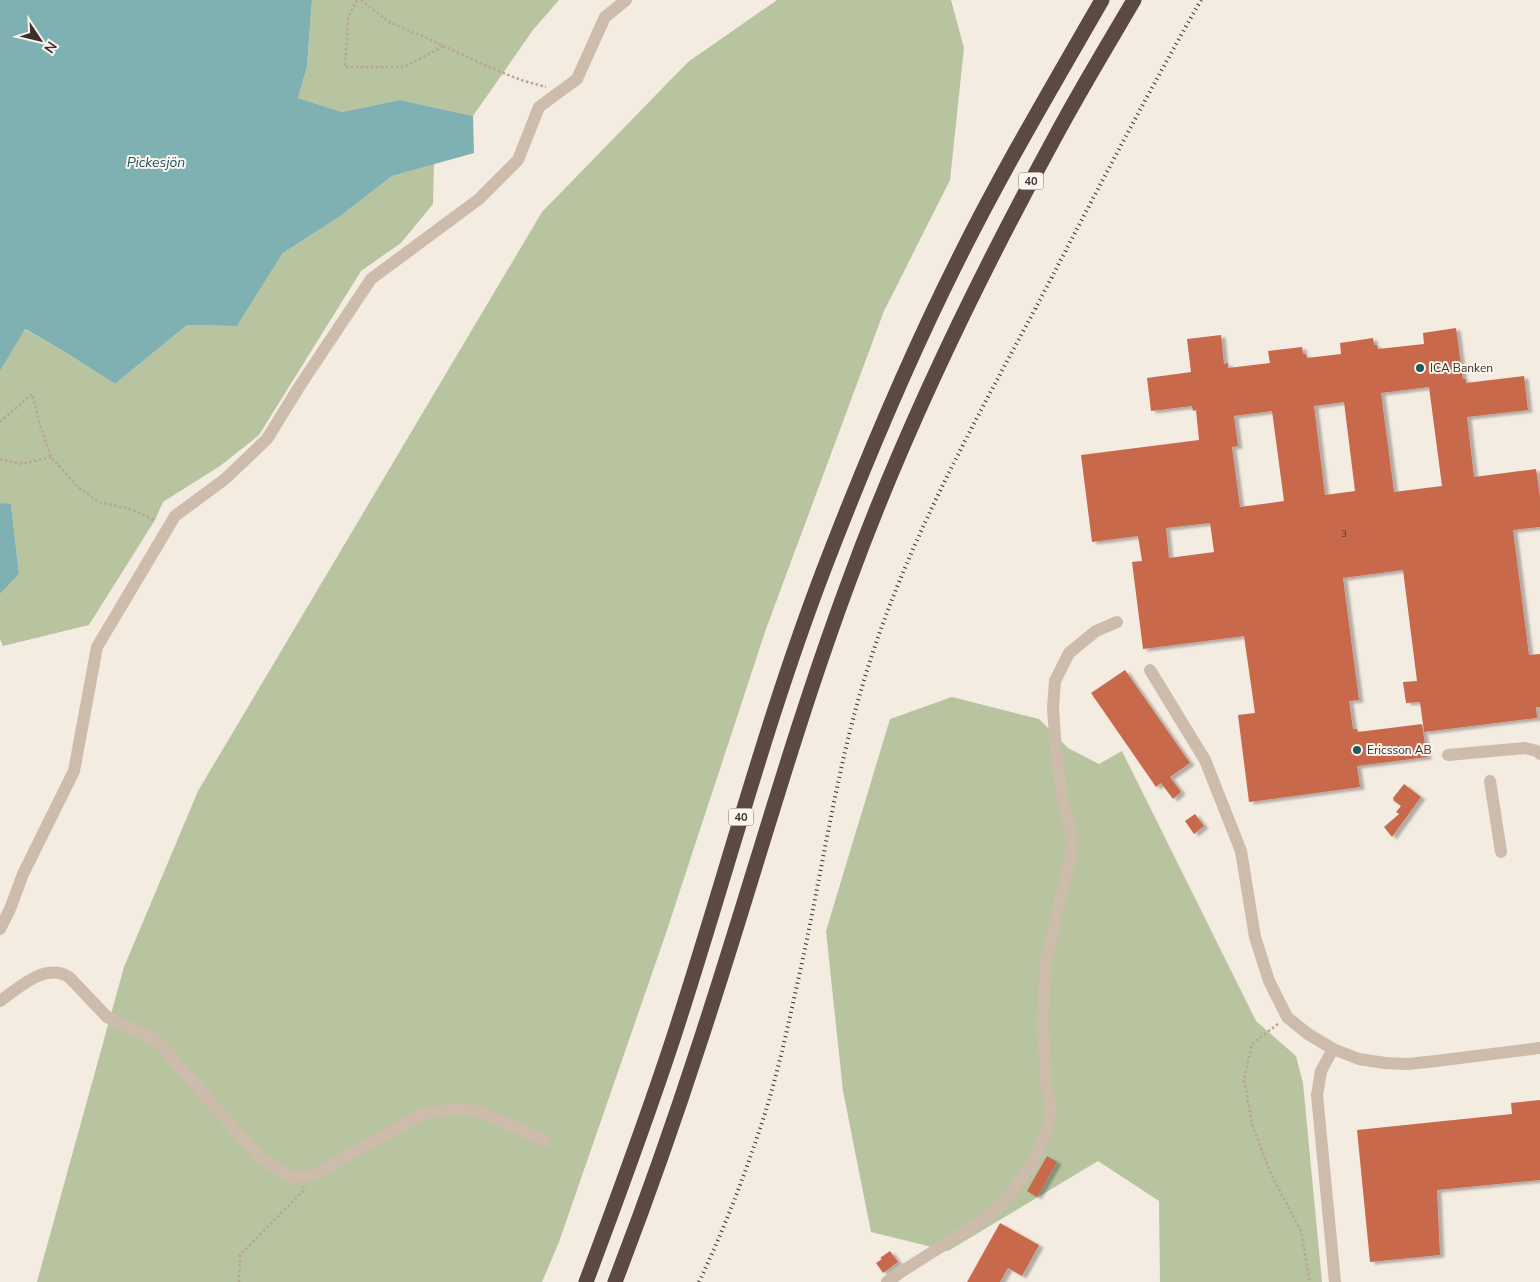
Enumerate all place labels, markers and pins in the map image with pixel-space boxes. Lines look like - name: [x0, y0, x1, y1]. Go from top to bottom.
- place label: ICA Banken: [1430, 360, 1493, 376]
- marker: ICA Banken: [1414, 362, 1426, 374]
- place label: Ericsson AB: [1367, 742, 1432, 758]
- marker: Ericsson AB: [1351, 744, 1363, 756]

